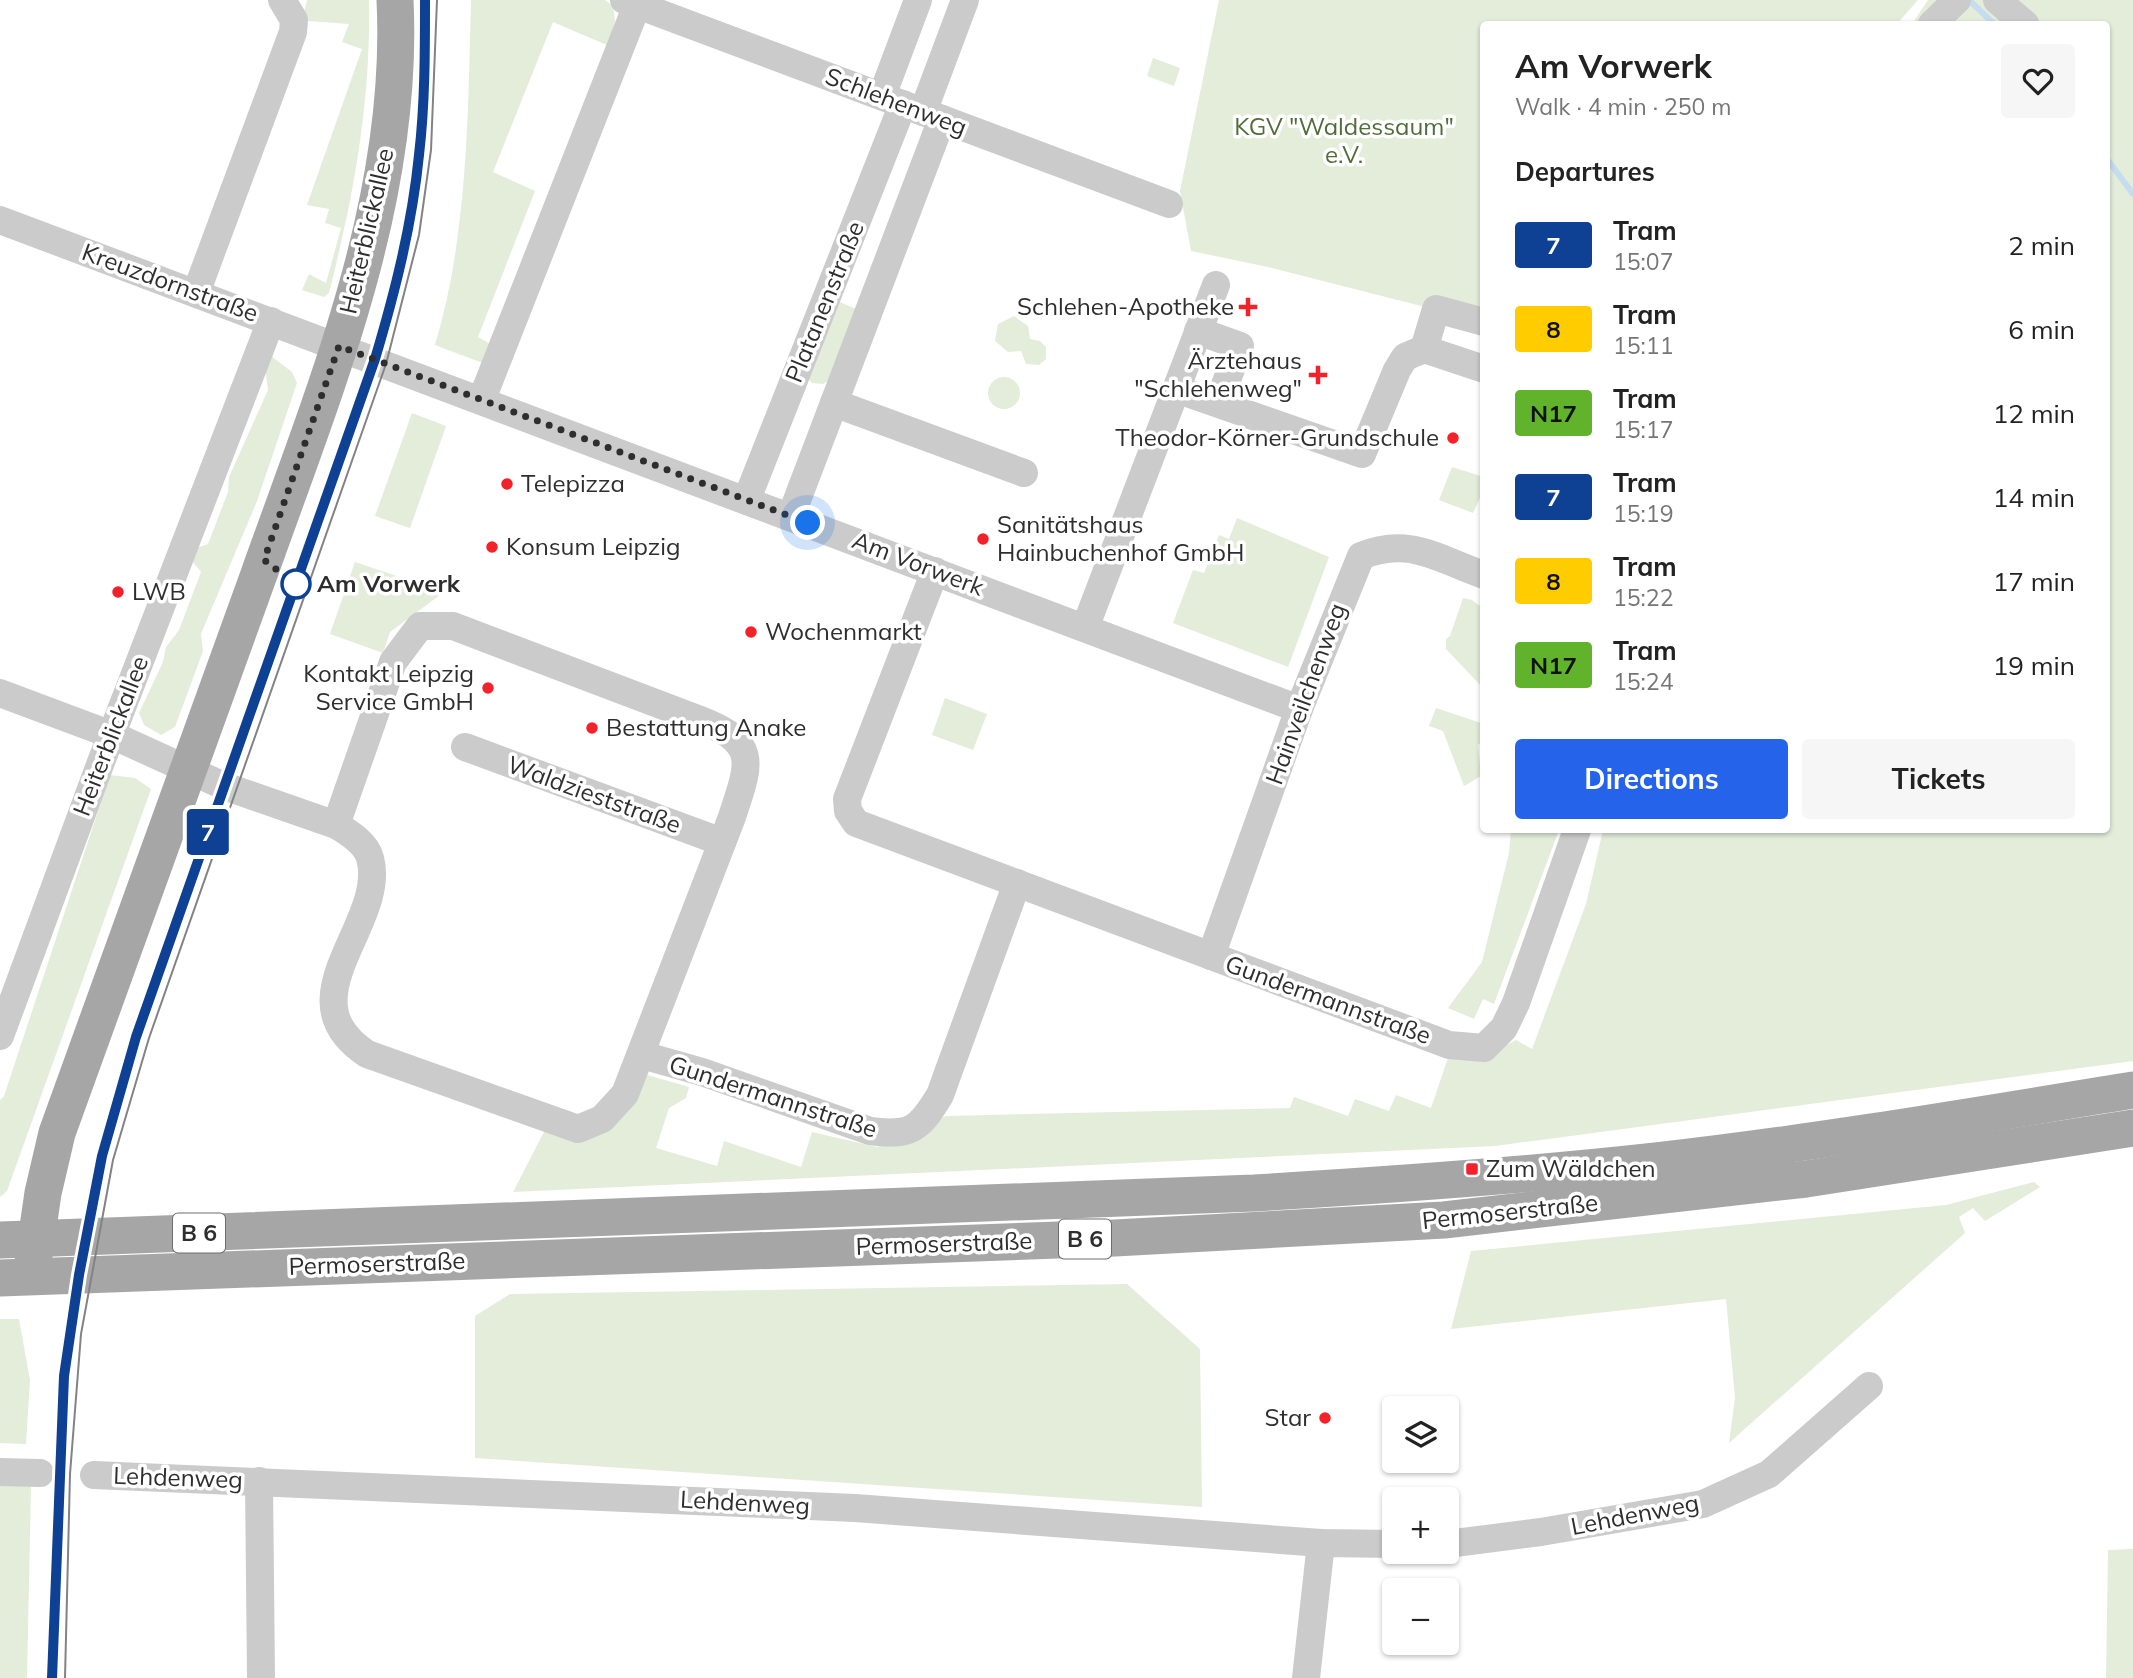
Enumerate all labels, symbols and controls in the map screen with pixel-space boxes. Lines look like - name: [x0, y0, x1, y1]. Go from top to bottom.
- button: heart: [2001, 44, 2075, 118]
- text: Am Vorwerk: [1515, 45, 1712, 86]
- street label: Schlehenweg: [821, 60, 971, 142]
- text: Walk · 4 min · 250 m: [1515, 92, 1732, 121]
- park label: KGV "Waldessaum" e.V.: [1234, 111, 1454, 169]
- street label: Heiterblickallee: [332, 145, 400, 317]
- text: Departures: [1515, 155, 1655, 188]
- text: Tram: [1613, 214, 1677, 247]
- street label: Platanenstraße: [778, 217, 870, 387]
- text: 2 min: [2008, 229, 2075, 262]
- text: 7: [1546, 230, 1561, 260]
- street label: Kreuzdornstraße: [78, 236, 263, 328]
- text: 15:07: [1613, 247, 1673, 276]
- place label: Schlehen-Apotheke: [1017, 291, 1234, 321]
- text: Tram: [1613, 298, 1677, 331]
- marker: Schlehen-Apotheke: [1240, 299, 1256, 315]
- text: 6 min: [2008, 313, 2075, 346]
- text: 8: [1546, 314, 1561, 344]
- text: 15:11: [1613, 331, 1673, 360]
- place label: Ärztehaus "Schlehenweg": [1134, 345, 1302, 403]
- marker: Ärztehaus "Schlehenweg": [1308, 365, 1328, 385]
- text: Tram: [1613, 382, 1677, 415]
- text: 12 min: [1993, 397, 2075, 430]
- text: N17: [1530, 398, 1577, 428]
- text: 15:17: [1613, 415, 1673, 444]
- place label: Theodor-Körner-Grundschule: [1115, 422, 1439, 452]
- marker: Theodor-Körner-Grundschule: [1445, 430, 1461, 446]
- text: Tram: [1613, 466, 1677, 499]
- place label: Telepizza: [521, 468, 625, 498]
- marker: Telepizza: [499, 476, 515, 492]
- text: 14 min: [1993, 481, 2075, 514]
- text: 7: [1546, 482, 1561, 512]
- text: 15:19: [1613, 499, 1673, 528]
- your location: [790, 505, 825, 540]
- place label: Sanitätshaus Hainbuchenhof GmbH: [997, 509, 1244, 567]
- street label: Am Vorwerk: [848, 524, 989, 602]
- place label: Konsum Leipzig: [506, 531, 680, 561]
- marker: Sanitätshaus Hainbuchenhof GmbH: [975, 531, 991, 547]
- marker: Konsum Leipzig: [484, 539, 500, 555]
- text: Tram: [1613, 550, 1677, 583]
- text: 17 min: [1993, 565, 2075, 598]
- text: 8: [1546, 566, 1561, 596]
- place label: Am Vorwerk: [317, 568, 461, 598]
- marker: Am Vorwerk: [281, 569, 311, 599]
- place label: LWB: [132, 576, 186, 606]
- text: 15:22: [1613, 583, 1673, 612]
- marker: LWB: [110, 584, 126, 600]
- street label: Hainveilchenweg: [1258, 599, 1352, 788]
- place label: Wochenmarkt: [765, 616, 922, 646]
- marker: Wochenmarkt: [743, 624, 759, 640]
- text: Tram: [1613, 634, 1677, 667]
- text: 19 min: [1993, 649, 2075, 682]
- text: N17: [1530, 650, 1577, 680]
- street label: Heiterblickallee: [66, 651, 154, 820]
- place label: Kontakt Leipzig Service GmbH: [303, 658, 474, 716]
- text: 15:24: [1613, 667, 1673, 696]
- marker: Kontakt Leipzig Service GmbH: [480, 680, 496, 696]
- place label: Bestattung Anake: [606, 712, 806, 742]
- marker: Bestattung Anake: [584, 720, 600, 736]
- button: Directions: [1515, 739, 1788, 819]
- button: Tickets: [1802, 739, 2075, 819]
- street label: Waldzieststraße: [503, 749, 685, 839]
- line badge: 7: [185, 809, 231, 855]
- text: 7: [201, 817, 215, 847]
- street label: Gundermannstraße: [1221, 948, 1435, 1050]
- street label: Gundermannstraße: [666, 1048, 881, 1144]
- place label: Zum Wäldchen: [1486, 1153, 1656, 1183]
- marker: Zum Wäldchen: [1464, 1161, 1480, 1177]
- street label: Permoserstraße: [1420, 1187, 1599, 1235]
- road number: B 6: [173, 1214, 225, 1252]
- road number: B 6: [1059, 1220, 1111, 1258]
- street label: Permoserstraße: [855, 1225, 1033, 1261]
- street label: Permoserstraße: [288, 1245, 466, 1281]
- map controls: [1382, 1396, 1459, 1655]
- button: layers: [1382, 1396, 1459, 1473]
- place label: Star: [1265, 1402, 1311, 1432]
- marker: Star: [1317, 1410, 1333, 1426]
- street label: Lehdenweg: [113, 1460, 243, 1494]
- street label: Lehdenweg: [680, 1484, 811, 1520]
- button: +: [1382, 1487, 1459, 1564]
- street label: Lehdenweg: [1568, 1487, 1701, 1541]
- button: −: [1382, 1578, 1459, 1655]

